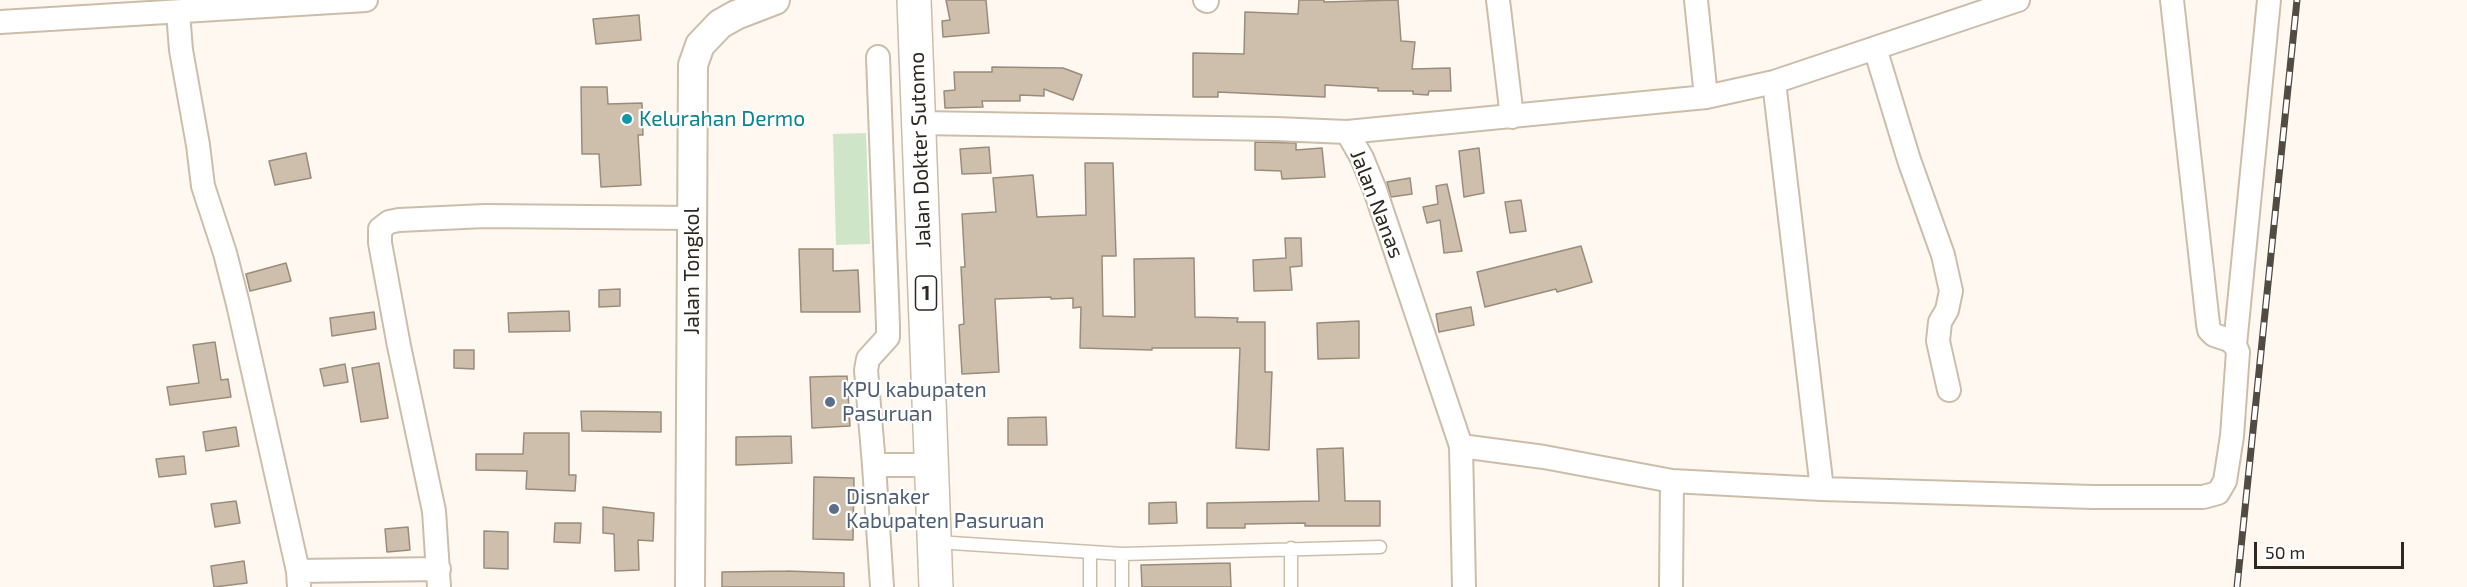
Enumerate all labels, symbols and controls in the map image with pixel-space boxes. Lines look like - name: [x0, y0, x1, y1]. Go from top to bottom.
- street label: Jalan Dokter Sutomo: [904, 51, 936, 249]
- place label: Kelurahan Dermo: [639, 106, 805, 132]
- marker: Kelurahan Dermo: [620, 112, 634, 126]
- street label: Jalan Nanas: [1345, 146, 1409, 262]
- street label: Jalan Tongkol: [679, 207, 705, 335]
- road number: 1: [916, 276, 936, 310]
- place label: KPU kabupaten Pasuruan: [842, 377, 987, 427]
- marker: KPU kabupaten Pasuruan: [823, 395, 837, 409]
- place label: Disnaker Kabupaten Pasuruan: [846, 484, 1044, 534]
- marker: Disnaker Kabupaten Pasuruan: [827, 502, 841, 516]
- scale bar: [2257, 530, 2407, 568]
- text: 50 m: [2265, 541, 2305, 563]

